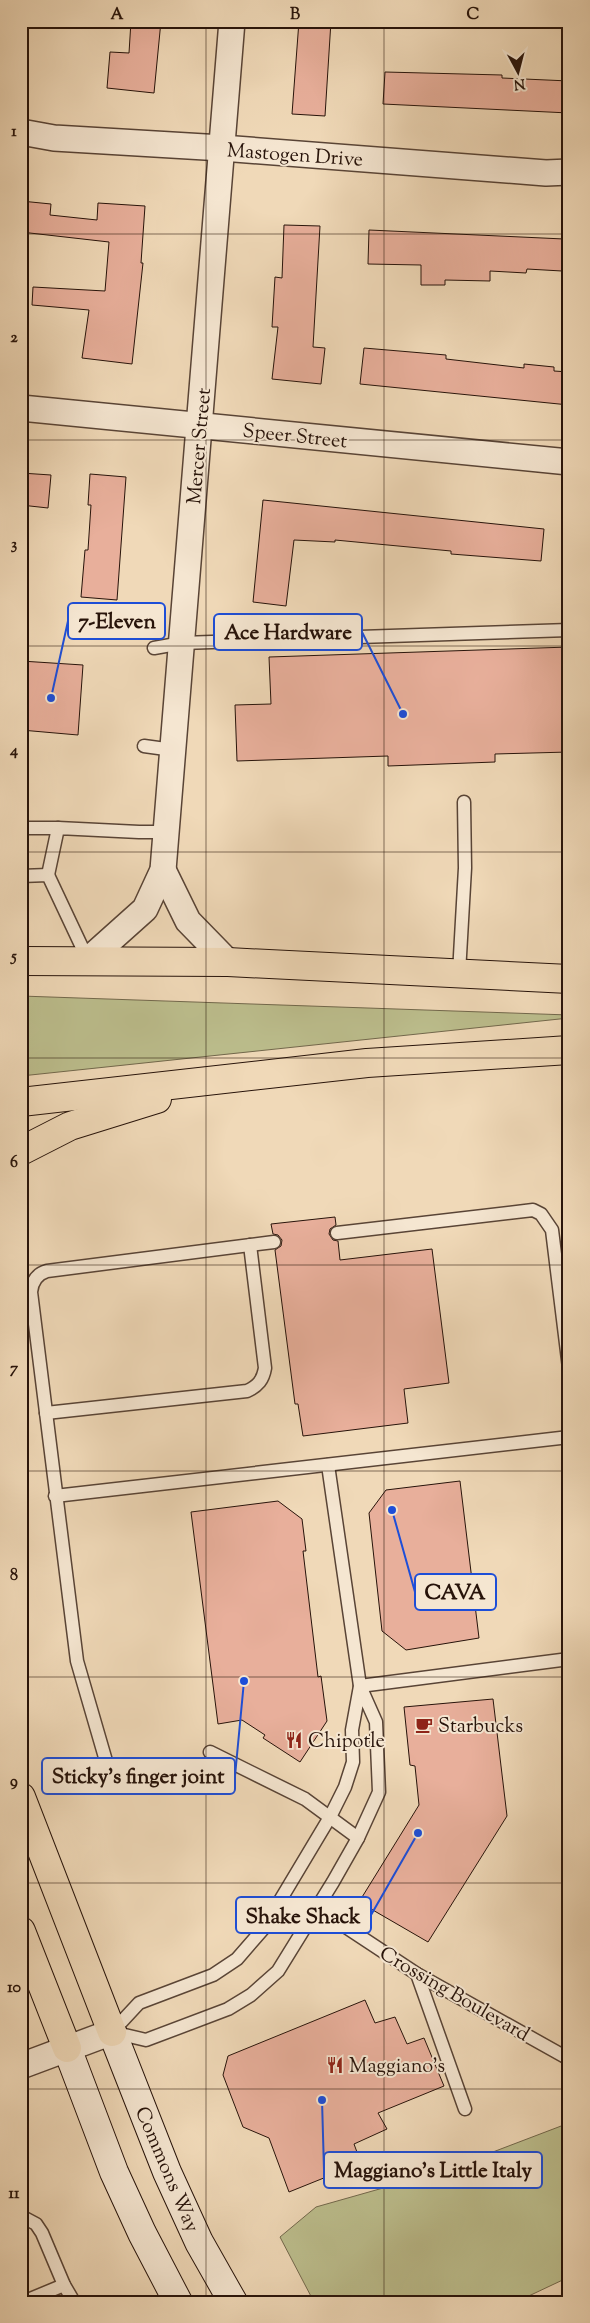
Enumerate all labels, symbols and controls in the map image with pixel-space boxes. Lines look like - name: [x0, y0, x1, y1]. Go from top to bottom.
- text: A: [111, 4, 124, 27]
- text: B: [290, 4, 300, 27]
- text: C: [467, 4, 480, 27]
- north arrow: [492, 48, 542, 98]
- text: N: [513, 72, 526, 94]
- text: 1: [11, 121, 17, 144]
- street label: Mastogen Drive: [226, 137, 364, 176]
- text: 2: [10, 327, 18, 350]
- street label: Mercer Street: [181, 387, 220, 506]
- street label: Speer Street: [241, 418, 349, 457]
- text: 3: [11, 534, 18, 557]
- callout: 7-Eleven: [68, 603, 165, 639]
- text: 7-Eleven: [78, 608, 156, 638]
- callout: Ace Hardware: [214, 614, 362, 650]
- text: Ace Hardware: [224, 619, 352, 649]
- text: 4: [9, 740, 18, 763]
- text: 5: [9, 946, 17, 969]
- text: 6: [10, 1152, 18, 1175]
- text: 7: [10, 1358, 19, 1381]
- text: 8: [10, 1565, 18, 1588]
- callout: CAVA: [415, 1574, 496, 1610]
- text: CAVA: [424, 1579, 487, 1609]
- place label: Starbucks: [438, 1713, 523, 1742]
- cafe icon: Starbucks: [414, 1715, 434, 1735]
- place label: Chipotle: [308, 1728, 385, 1757]
- restaurant icon: Chipotle: [284, 1730, 304, 1750]
- callout: Sticky's finger joint: [42, 1758, 235, 1794]
- text: Sticky's finger joint: [52, 1763, 225, 1793]
- text: 9: [10, 1771, 18, 1794]
- callout: Shake Shack: [236, 1897, 371, 1933]
- text: Shake Shack: [246, 1903, 361, 1933]
- street label: Crossing Boulevard: [373, 1940, 534, 2050]
- text: 10: [7, 1977, 21, 2000]
- place label: Maggiano's: [349, 2053, 445, 2082]
- restaurant icon: Maggiano's: [325, 2055, 345, 2075]
- street label: Commons Way: [126, 2103, 205, 2237]
- callout: Maggiano's Little Italy: [324, 2152, 542, 2188]
- text: Maggiano's Little Italy: [334, 2157, 533, 2187]
- text: 11: [9, 2183, 20, 2206]

